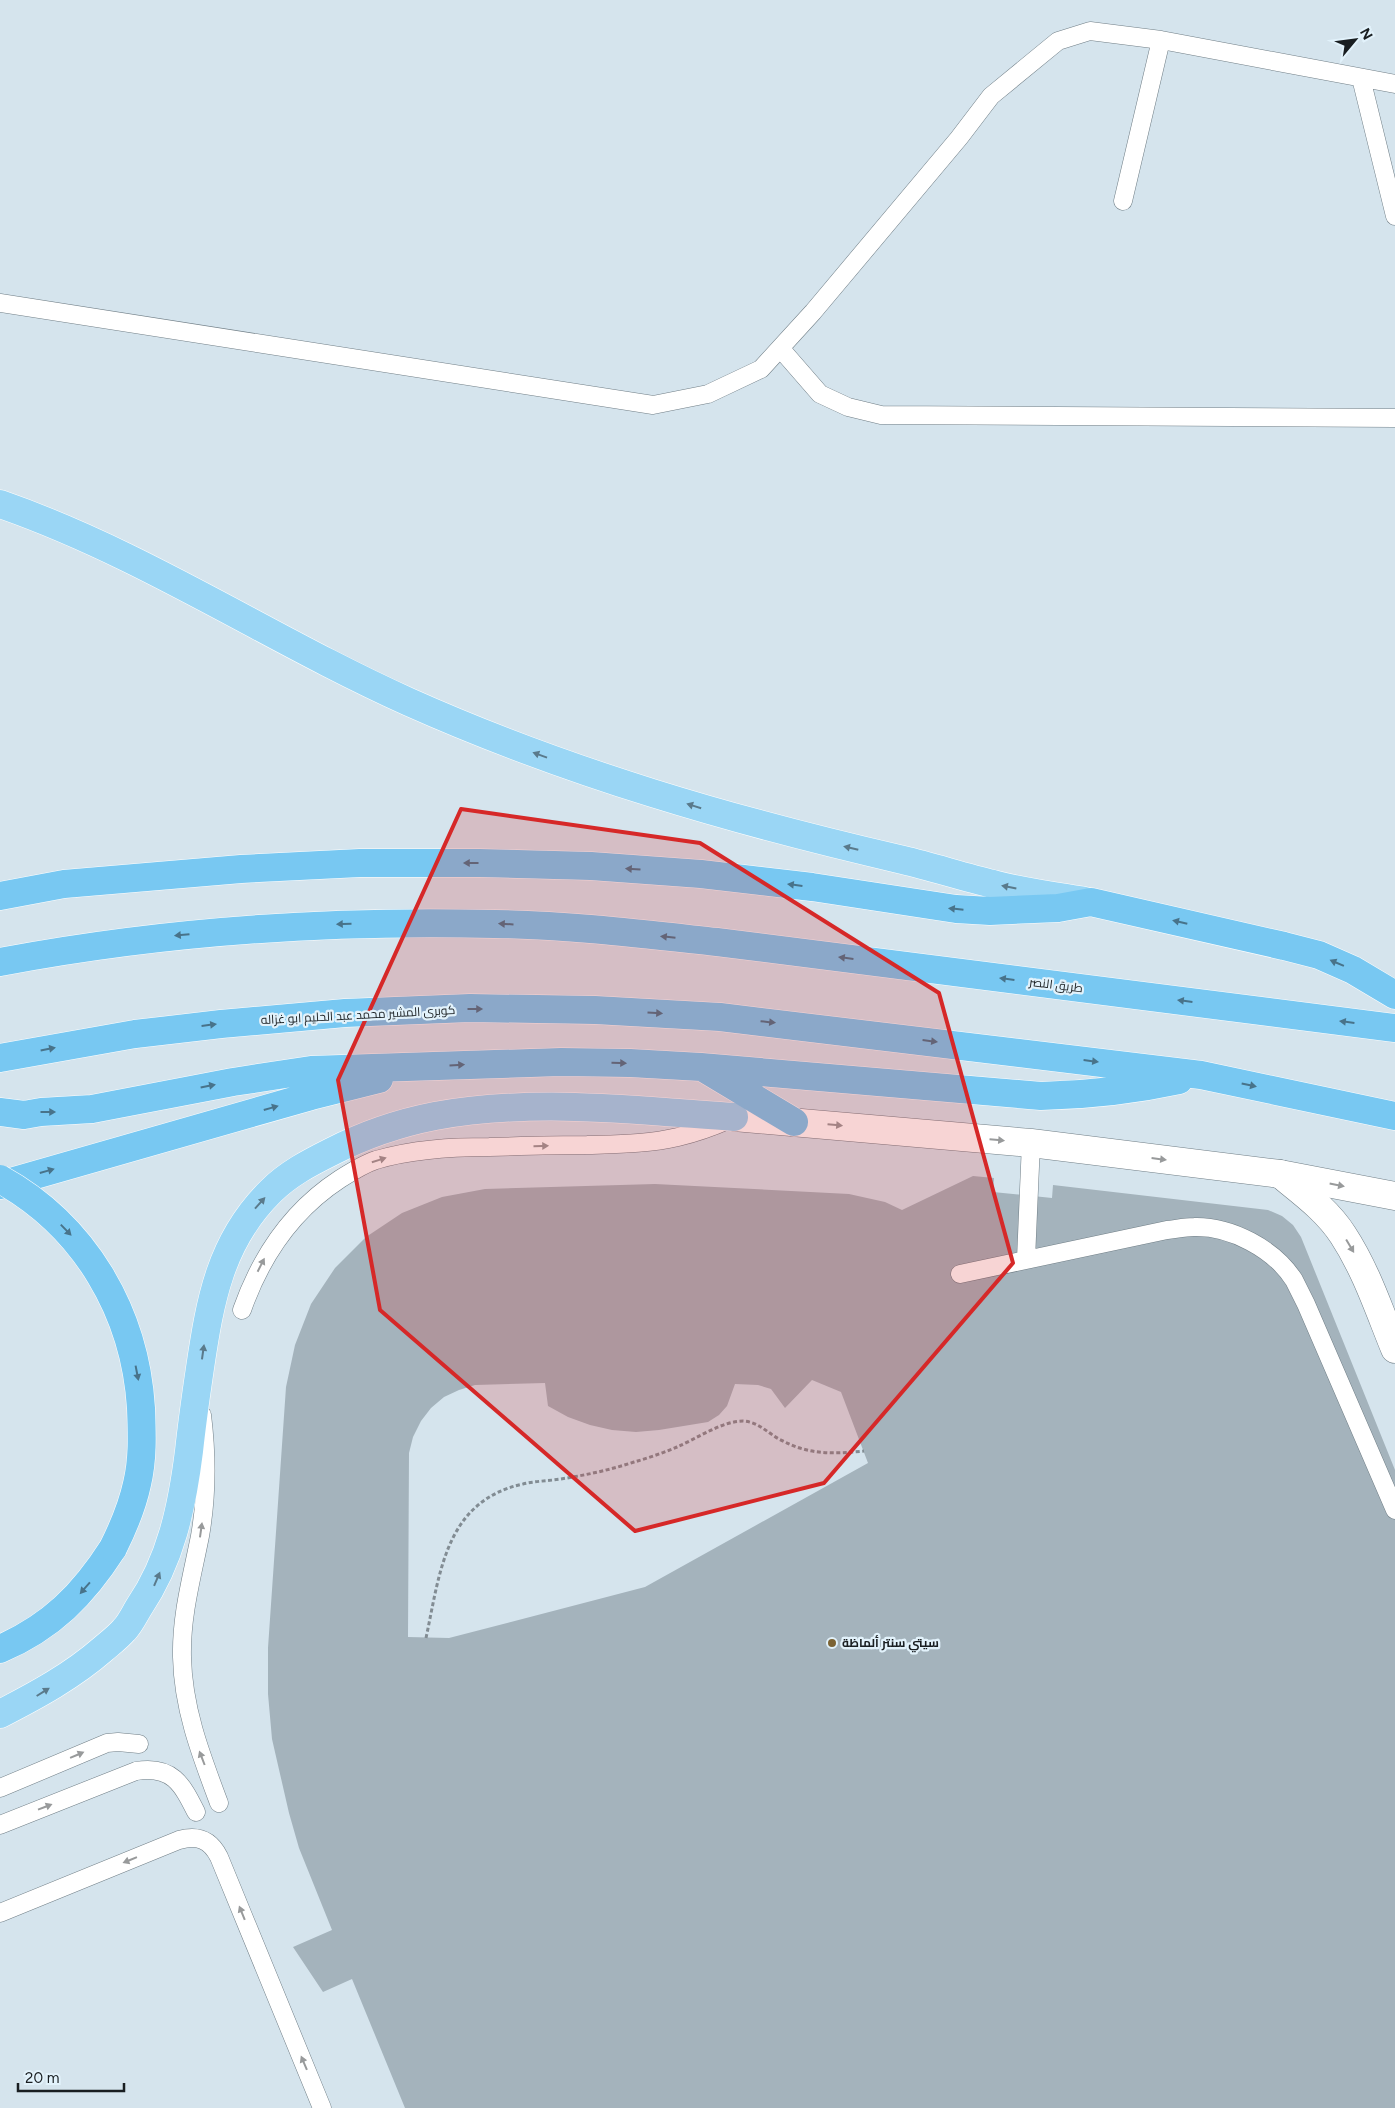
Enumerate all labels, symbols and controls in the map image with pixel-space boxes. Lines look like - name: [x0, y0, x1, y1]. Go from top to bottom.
- north arrow: [1330, 15, 1380, 65]
- text: N: [1356, 25, 1376, 43]
- one-way arrow: [532, 751, 547, 759]
- one-way arrow: [687, 802, 702, 810]
- one-way arrow: [844, 844, 859, 852]
- one-way arrow: [463, 859, 479, 867]
- one-way arrow: [625, 865, 641, 873]
- one-way arrow: [787, 881, 803, 889]
- one-way arrow: [1000, 883, 1016, 891]
- one-way arrow: [947, 905, 963, 913]
- one-way arrow: [1173, 918, 1188, 926]
- one-way arrow: [336, 920, 352, 928]
- one-way arrow: [498, 920, 514, 928]
- one-way arrow: [173, 931, 189, 939]
- one-way arrow: [660, 933, 676, 941]
- one-way arrow: [837, 954, 853, 962]
- one-way arrow: [1329, 959, 1344, 967]
- one-way arrow: [999, 975, 1015, 983]
- street label: طريق النصر: [1027, 975, 1084, 995]
- one-way arrow: [1177, 997, 1193, 1005]
- street label: كوبرى المشير محمد عبد الحليم ابو غزاله: [260, 1003, 456, 1028]
- one-way arrow: [468, 1005, 484, 1013]
- one-way arrow: [648, 1009, 664, 1017]
- one-way arrow: [760, 1018, 776, 1026]
- one-way arrow: [1338, 1018, 1354, 1026]
- one-way arrow: [201, 1021, 217, 1029]
- one-way arrow: [922, 1037, 938, 1045]
- one-way arrow: [40, 1044, 56, 1052]
- one-way arrow: [1083, 1057, 1099, 1065]
- one-way arrow: [612, 1059, 628, 1067]
- one-way arrow: [449, 1061, 465, 1069]
- one-way arrow: [1241, 1081, 1257, 1089]
- one-way arrow: [201, 1082, 217, 1090]
- one-way arrow: [263, 1103, 278, 1111]
- one-way arrow: [41, 1108, 57, 1116]
- one-way arrow: [828, 1122, 844, 1130]
- one-way arrow: [989, 1136, 1005, 1144]
- one-way arrow: [533, 1142, 549, 1150]
- one-way arrow: [372, 1155, 387, 1163]
- one-way arrow: [1151, 1155, 1167, 1163]
- one-way arrow: [39, 1167, 54, 1175]
- one-way arrow: [1329, 1181, 1345, 1189]
- one-way arrow: [254, 1197, 266, 1209]
- one-way arrow: [60, 1223, 72, 1235]
- one-way arrow: [1345, 1240, 1354, 1253]
- one-way arrow: [257, 1257, 265, 1272]
- one-way arrow: [199, 1344, 207, 1360]
- one-way arrow: [134, 1365, 142, 1381]
- one-way arrow: [197, 1521, 205, 1537]
- one-way arrow: [153, 1572, 161, 1586]
- one-way arrow: [79, 1581, 91, 1593]
- place label: سيتي سنتر ألماظة: [842, 1635, 939, 1653]
- marker: سيتي سنتر ألماظة: [826, 1637, 838, 1649]
- one-way arrow: [37, 1687, 50, 1696]
- one-way arrow: [198, 1750, 206, 1765]
- one-way arrow: [70, 1751, 85, 1759]
- one-way arrow: [38, 1803, 53, 1811]
- one-way arrow: [122, 1856, 137, 1864]
- one-way arrow: [237, 1906, 245, 1920]
- one-way arrow: [299, 2056, 307, 2070]
- scale bar: [18, 2060, 124, 2092]
- text: 20 m: [25, 2069, 59, 2087]

